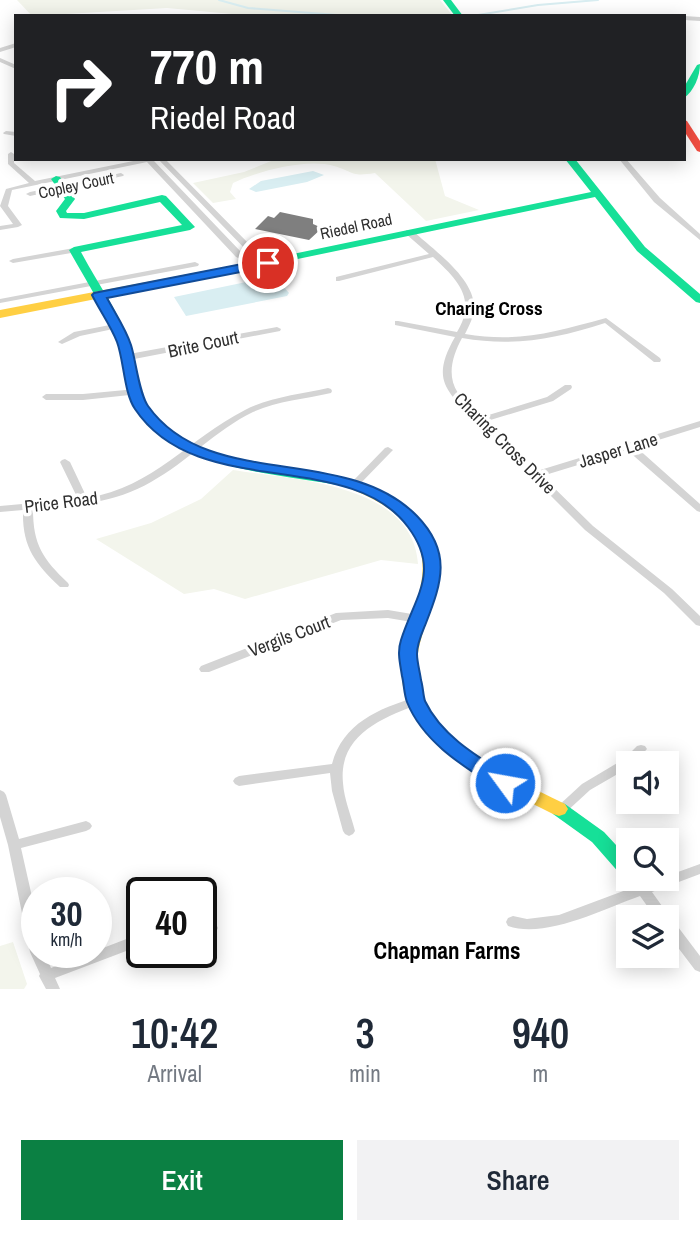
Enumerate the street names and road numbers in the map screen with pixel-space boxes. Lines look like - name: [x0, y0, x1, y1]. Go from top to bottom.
- street label: Copley Court: [36, 166, 116, 204]
- street label: Riedel Road: [318, 208, 394, 244]
- street label: Brite Court: [165, 324, 241, 364]
- street label: Charing Cross Drive: [449, 387, 561, 499]
- street label: Jasper Lane: [576, 426, 660, 474]
- street label: Price Road: [23, 485, 99, 519]
- street label: Vergils Court: [245, 609, 333, 663]

